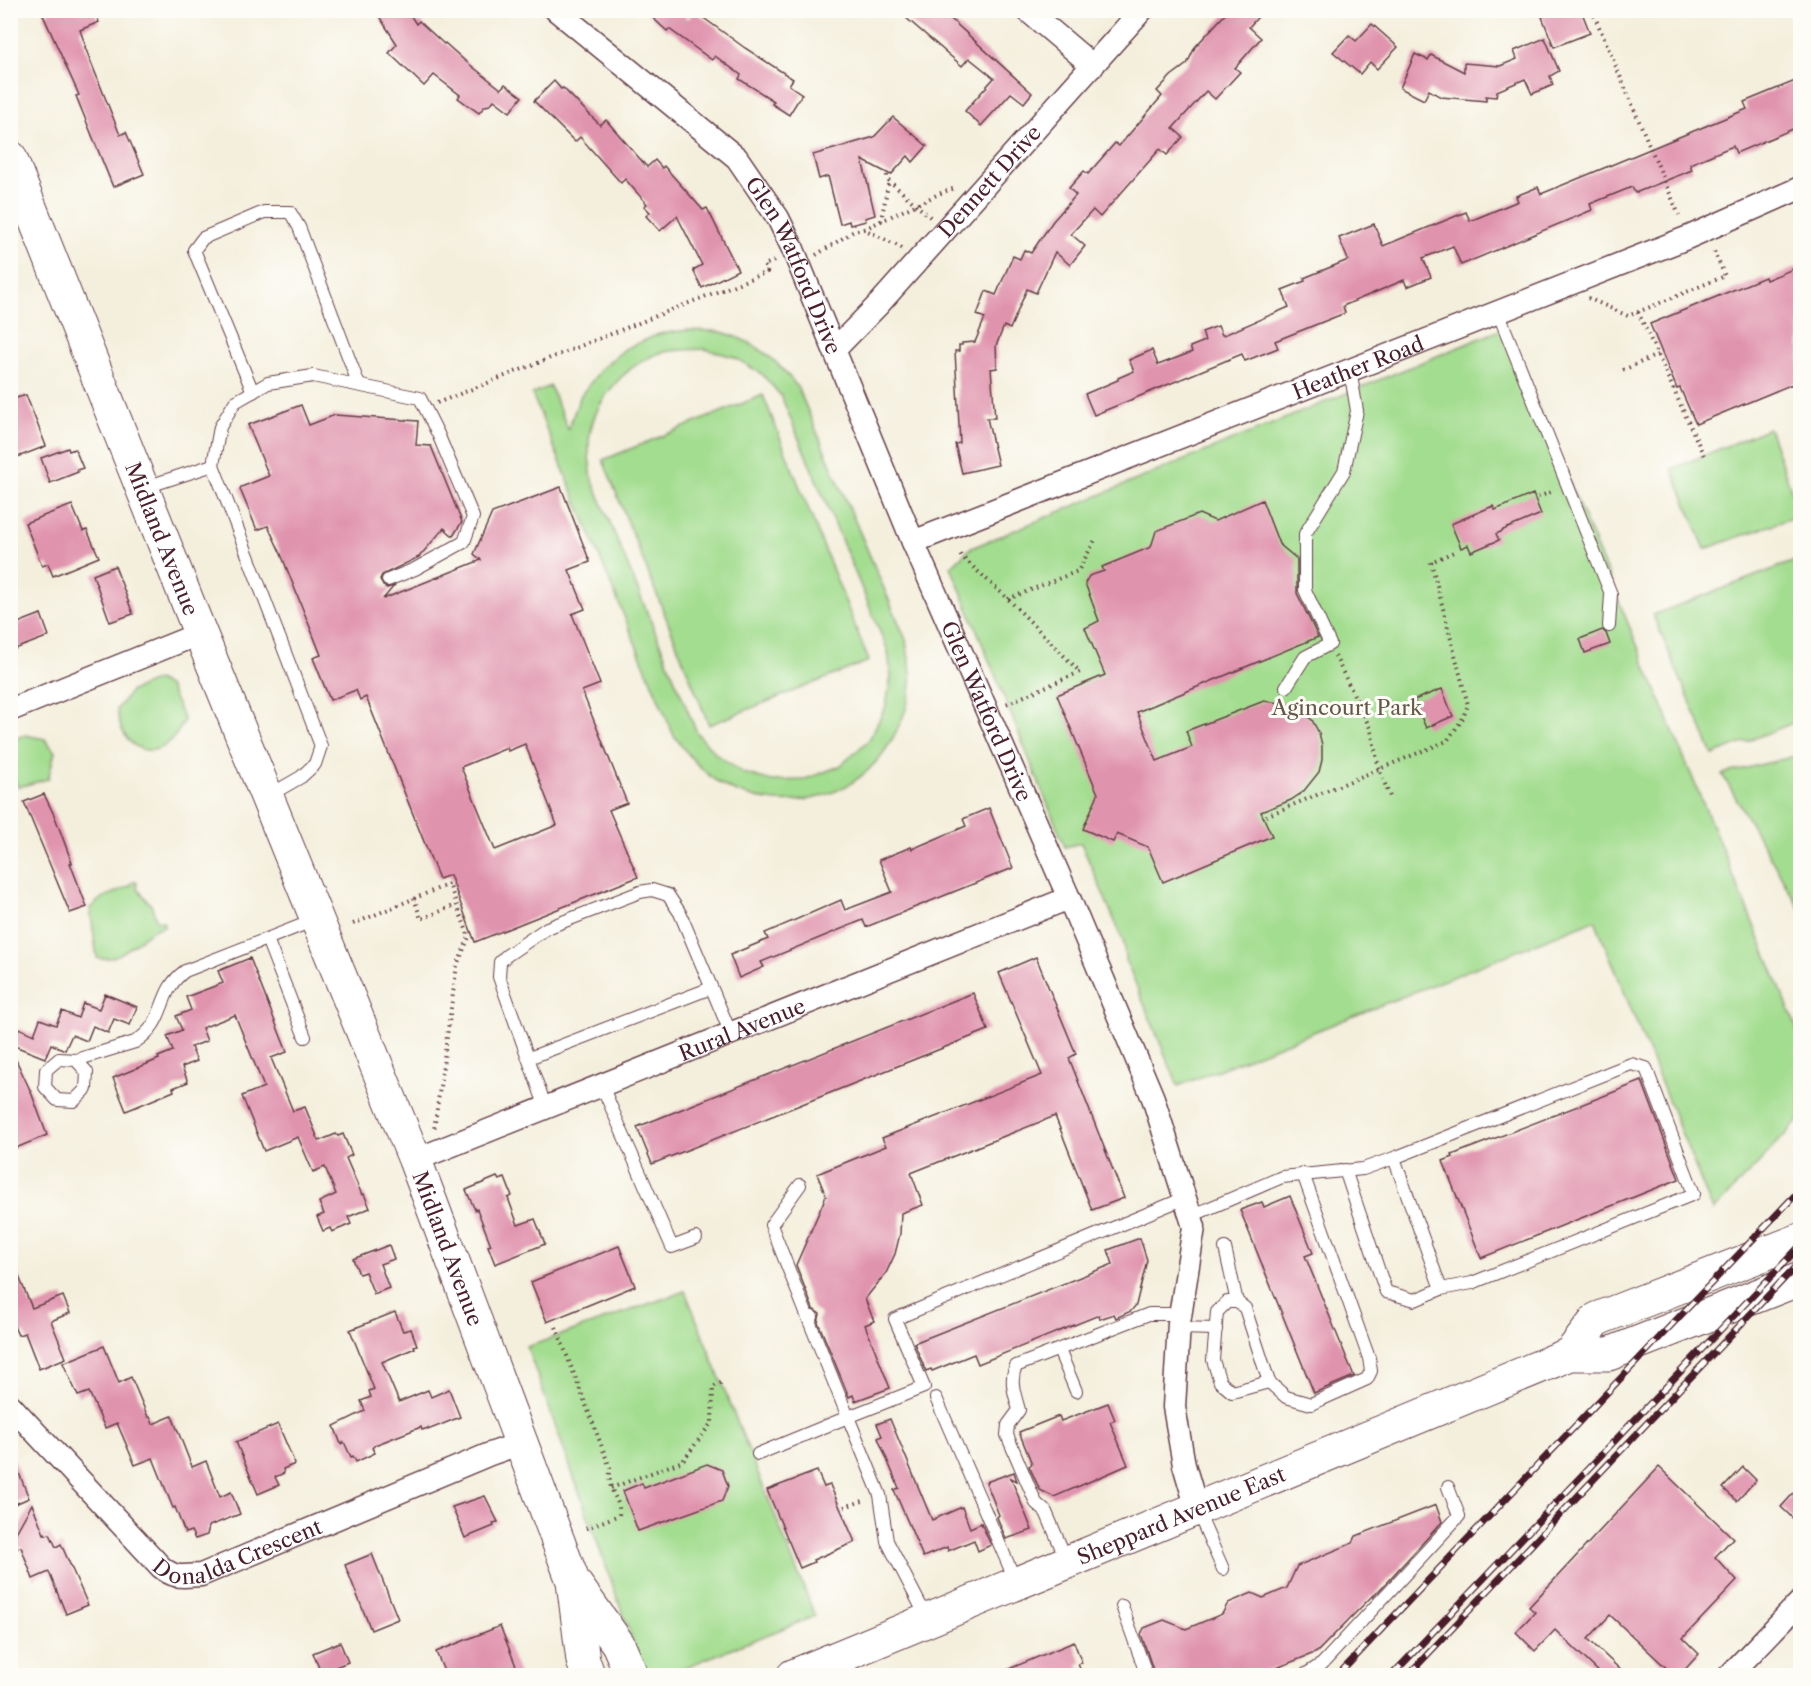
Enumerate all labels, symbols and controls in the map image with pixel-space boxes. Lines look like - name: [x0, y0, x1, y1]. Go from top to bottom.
- street label: Dennett Drive: [932, 120, 1046, 242]
- street label: Glen Watford Drive: [741, 172, 847, 358]
- street label: Heather Road: [1289, 330, 1427, 404]
- street label: Midland Avenue: [121, 458, 204, 619]
- street label: Glen Watford Drive: [937, 617, 1037, 805]
- park label: Agincourt Park: [1271, 695, 1423, 720]
- street label: Rural Avenue: [675, 993, 809, 1066]
- street label: Midland Avenue: [408, 1168, 488, 1329]
- street label: Sheppard Avenue East: [1073, 1461, 1289, 1569]
- street label: Donalda Crescent: [148, 1513, 326, 1589]

